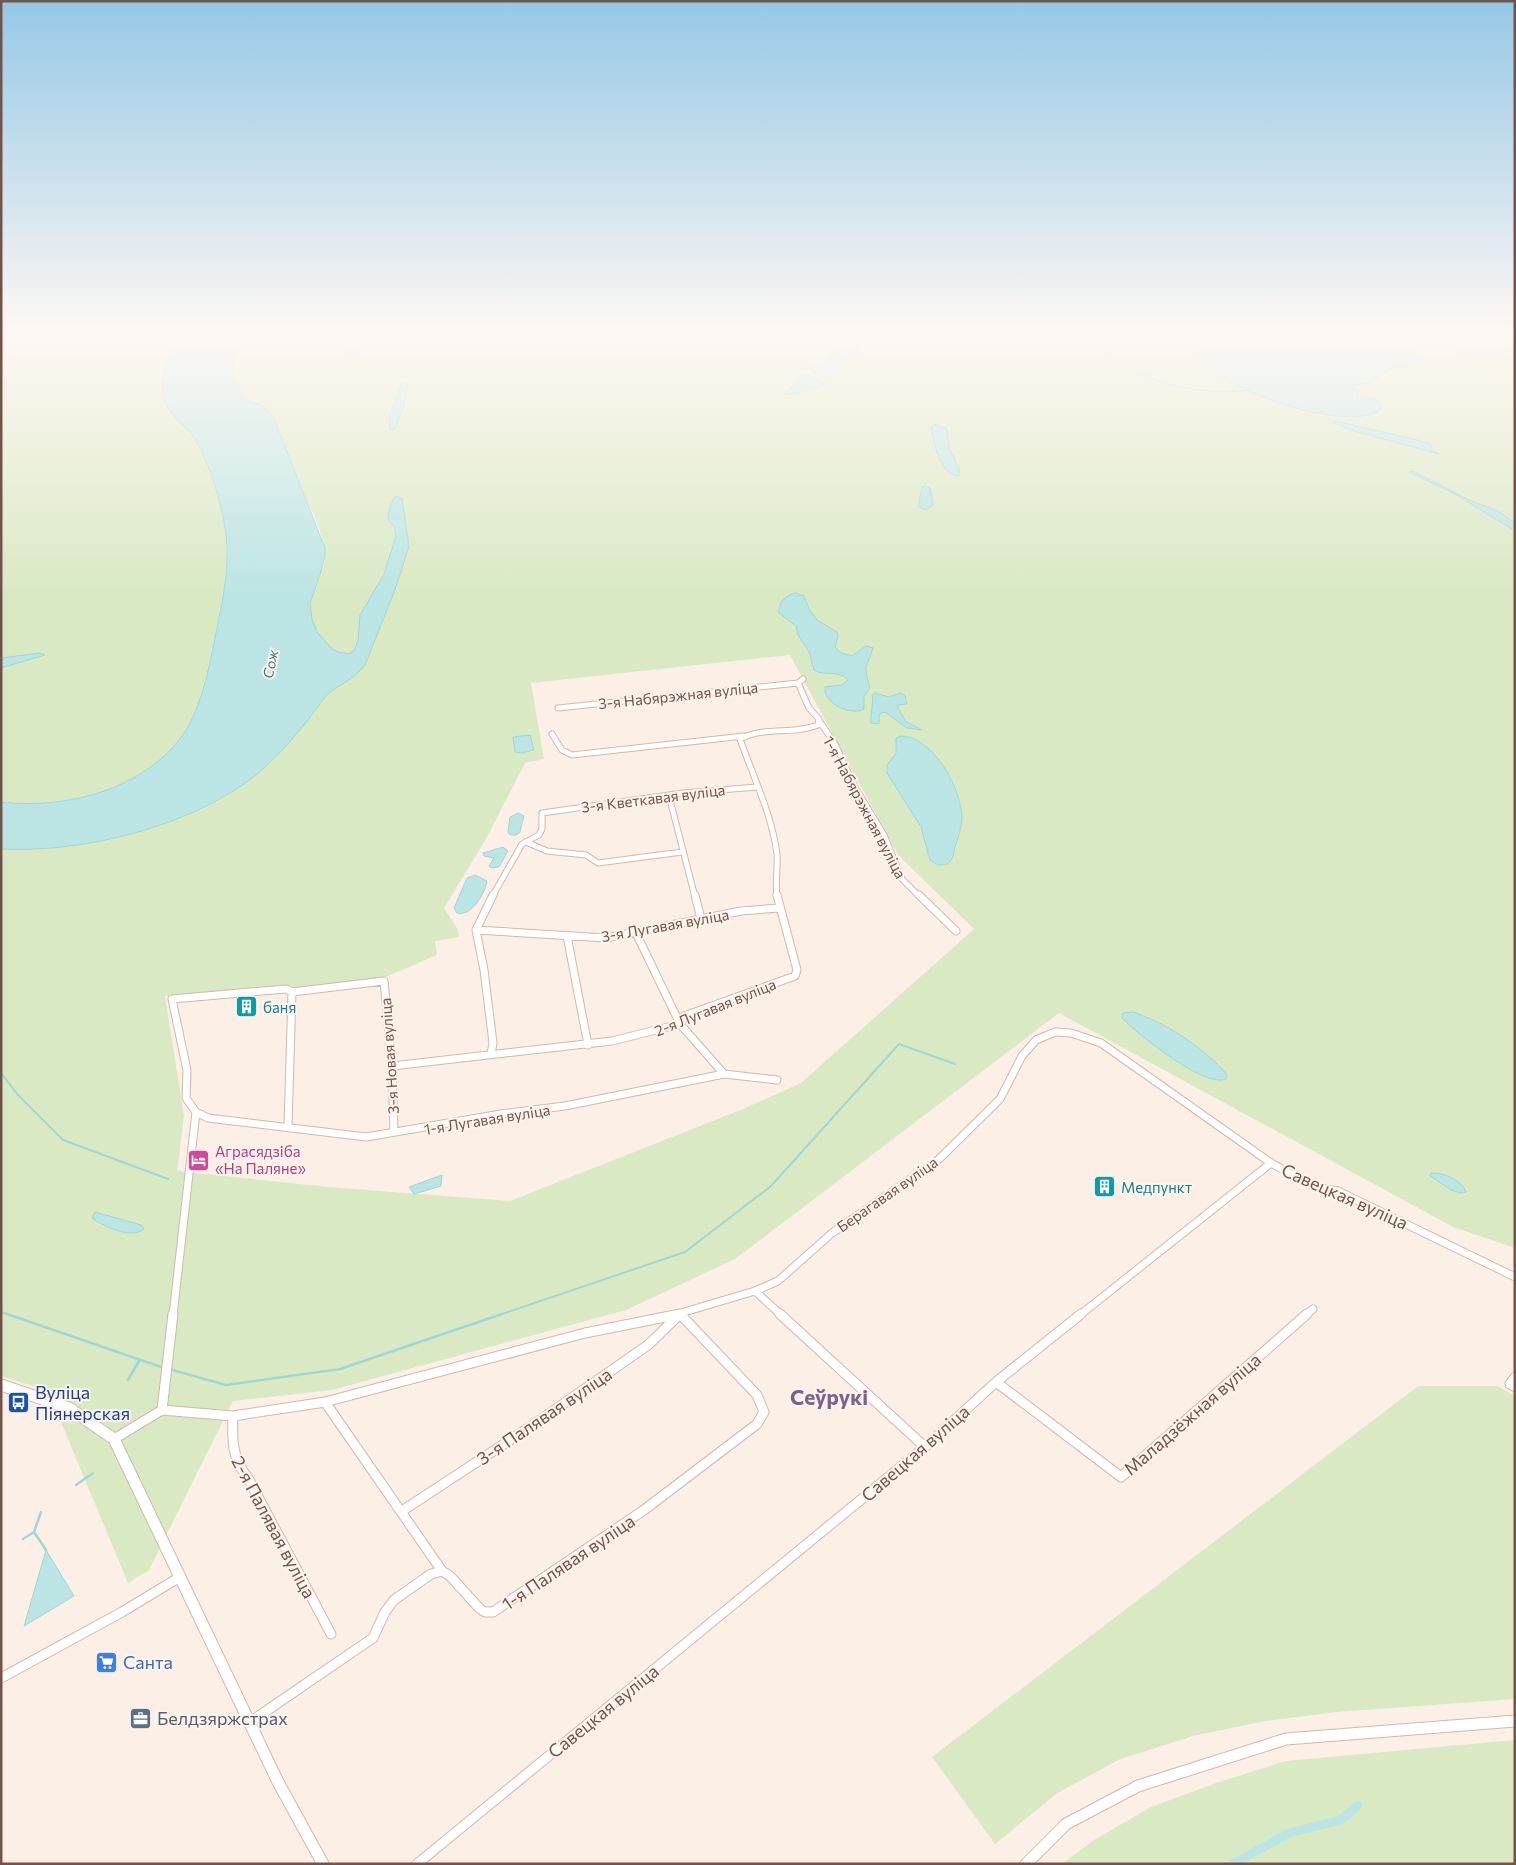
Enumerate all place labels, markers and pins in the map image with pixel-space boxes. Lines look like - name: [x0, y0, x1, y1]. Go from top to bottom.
- building icon: баня: [235, 995, 259, 1019]
- place label: баня: [263, 998, 296, 1016]
- place label: Аграсядзіба «На Паляне»: [215, 1142, 306, 1177]
- hotel icon: Аграсядзіба «На Паляне»: [187, 1148, 211, 1172]
- building icon: Медпункт: [1093, 1175, 1117, 1199]
- place label: Медпункт: [1121, 1178, 1192, 1196]
- place label: Вуліца Піянерская: [35, 1381, 130, 1424]
- bus stop icon: Вуліца Піянерская: [7, 1390, 31, 1414]
- supermarket icon: Санта: [95, 1650, 119, 1674]
- place label: Санта: [123, 1651, 173, 1673]
- office icon: Белдзяржстрах: [129, 1706, 153, 1730]
- place label: Белдзяржстрах: [157, 1707, 288, 1729]

